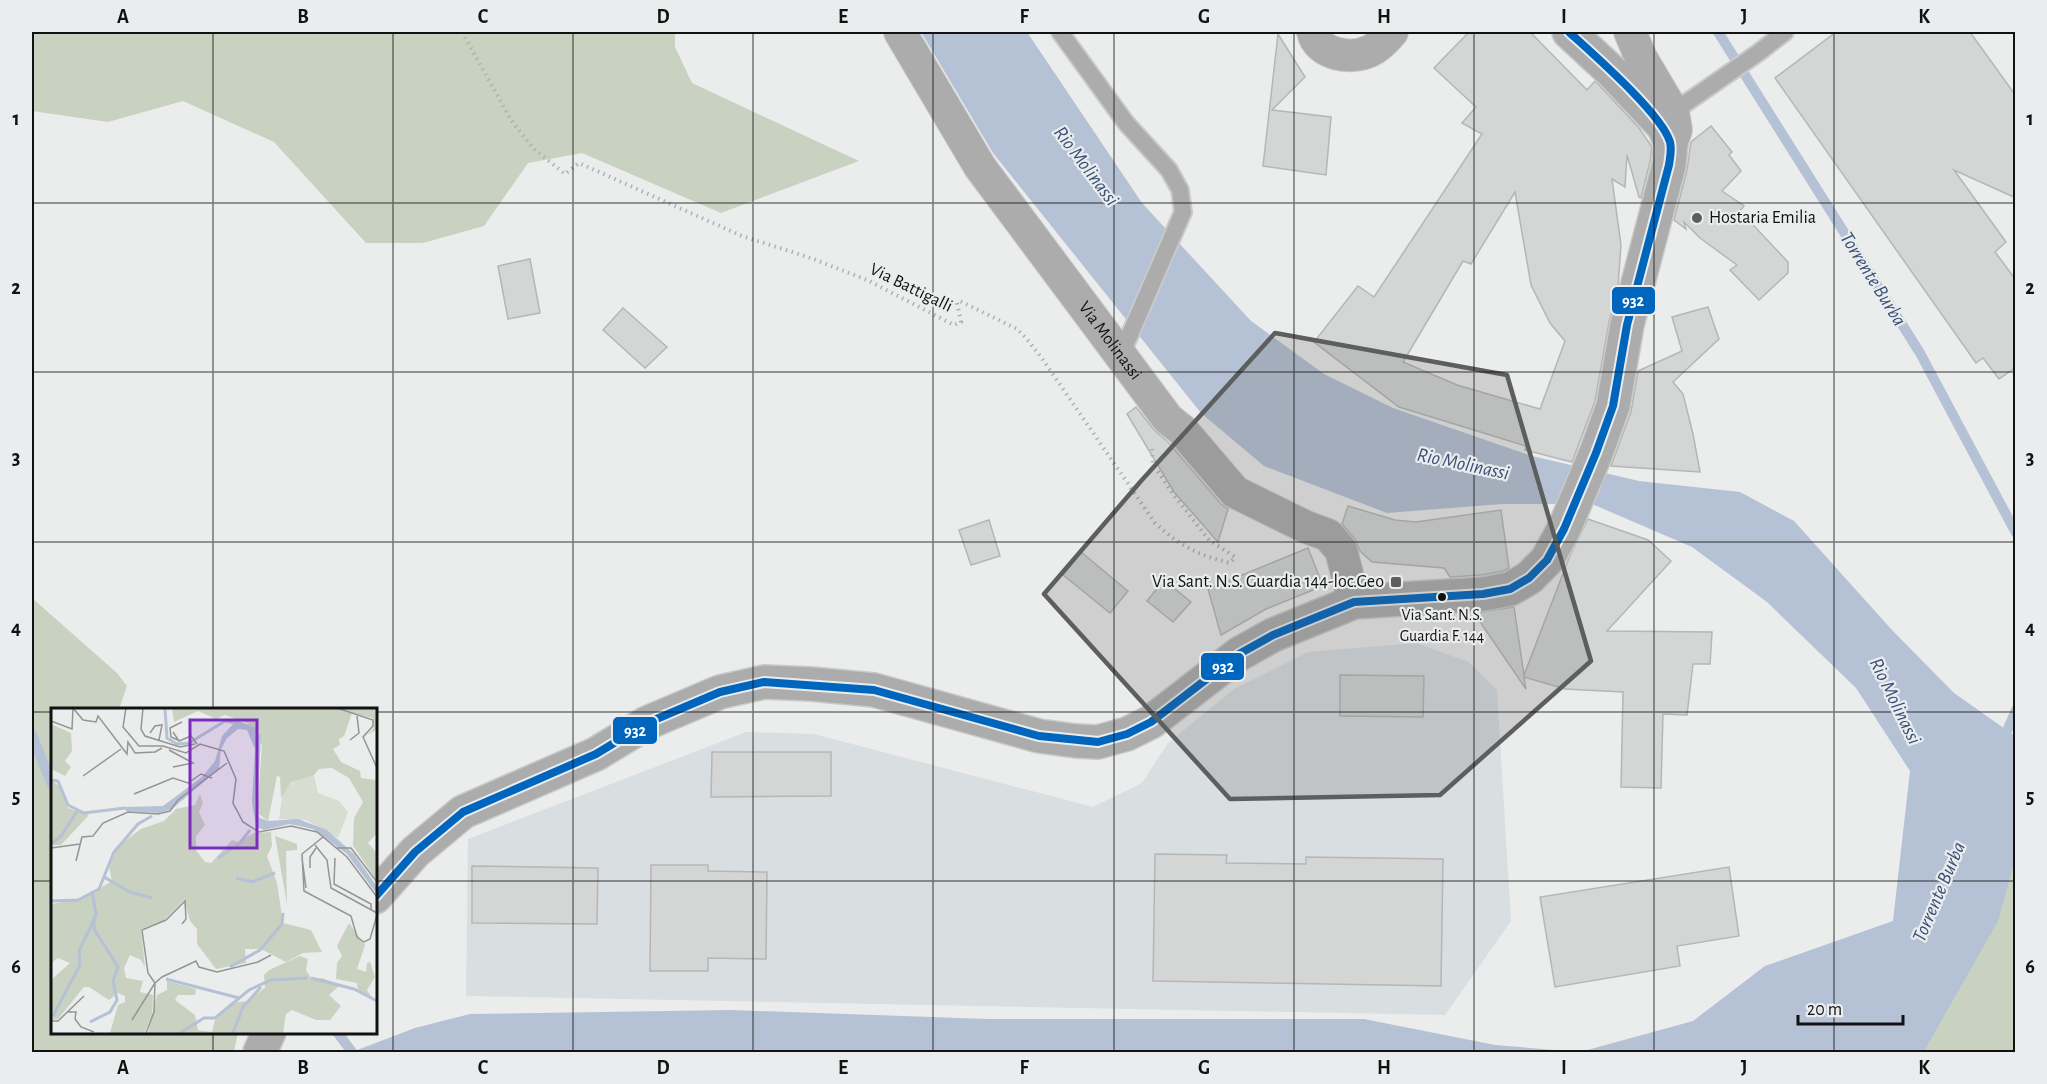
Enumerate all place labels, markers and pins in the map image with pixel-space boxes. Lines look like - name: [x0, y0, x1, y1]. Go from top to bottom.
- place label: Hostaria Emilia: [1709, 209, 1816, 227]
- marker: Hostaria Emilia: [1690, 211, 1704, 225]
- place label: Via Sant. N.S. Guardia 144-loc.Geo: [1152, 573, 1384, 591]
- marker: Via Sant. N.S. Guardia 144-loc.Geo: [1389, 575, 1403, 589]
- marker: Via Sant. N.S. Guardia F. 144: [1436, 591, 1448, 603]
- place label: Via Sant. N.S. Guardia F. 144: [1400, 607, 1485, 644]

